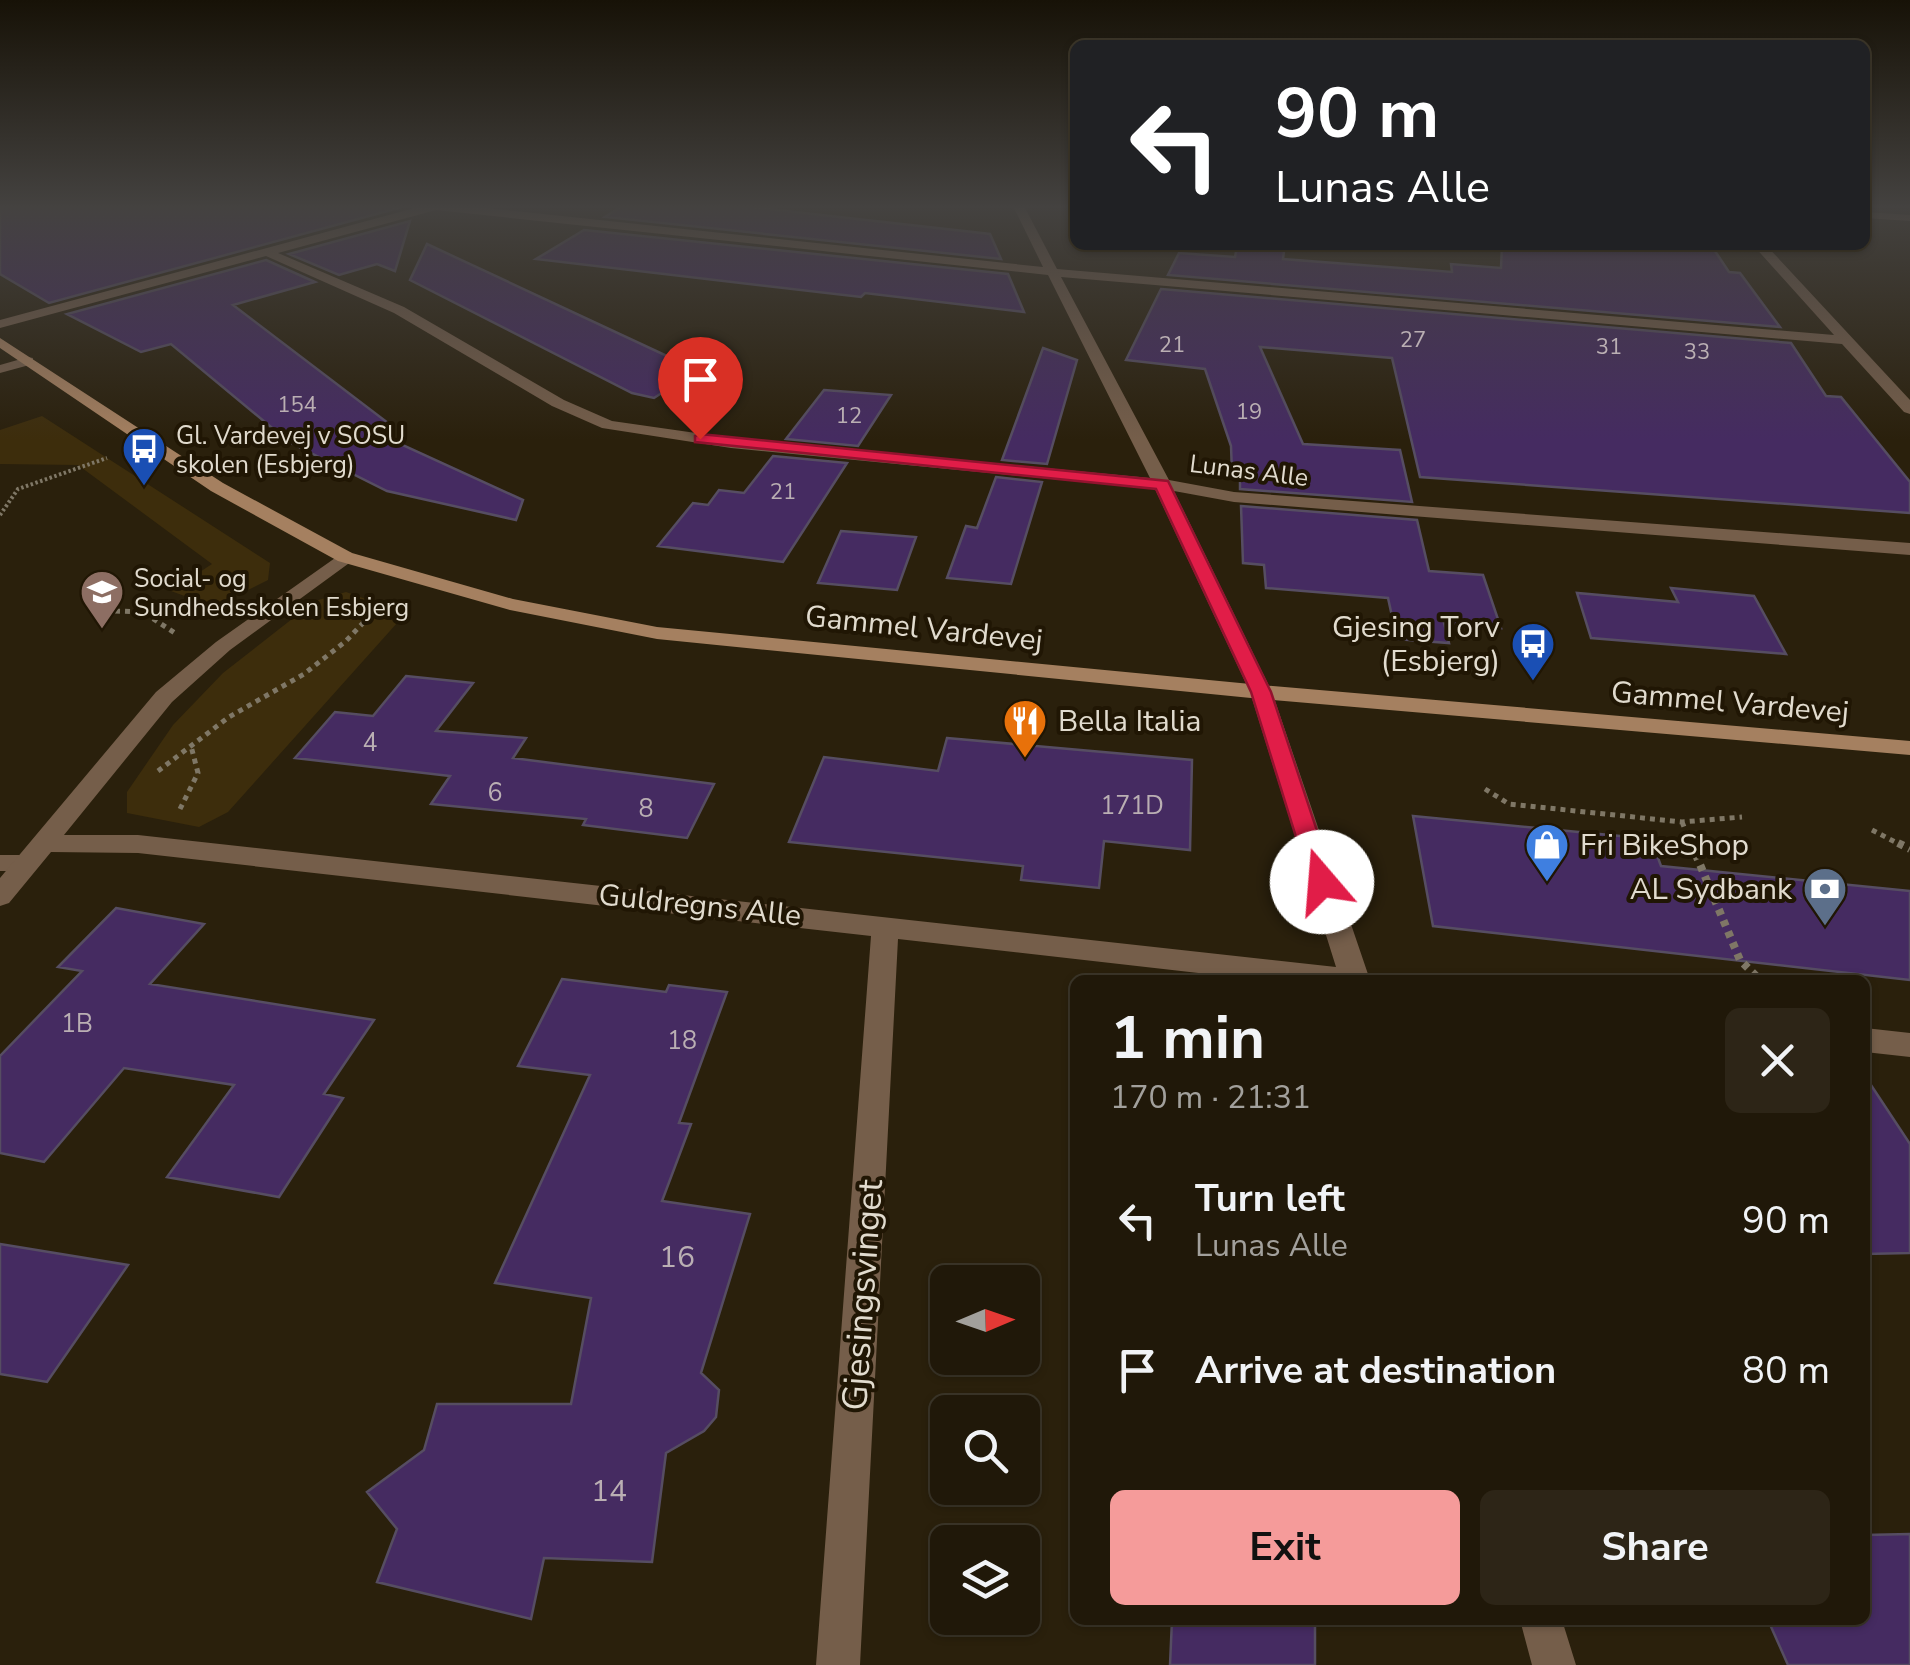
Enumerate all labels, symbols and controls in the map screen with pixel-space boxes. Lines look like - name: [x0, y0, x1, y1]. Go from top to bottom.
- text: 90 m: [1275, 66, 1439, 162]
- icon: left: [1110, 80, 1240, 210]
- text: Lunas Alle: [1275, 157, 1490, 218]
- house number: 27: [1400, 325, 1426, 355]
- house number: 21: [1159, 330, 1185, 360]
- house number: 31: [1596, 332, 1622, 362]
- pin: [658, 337, 743, 440]
- house number: 33: [1684, 337, 1710, 367]
- icon: arrive: [673, 352, 728, 407]
- house number: 154: [277, 390, 317, 420]
- house number: 19: [1236, 397, 1262, 427]
- house number: 12: [836, 401, 862, 431]
- place label: Gl. Vardevej v SOSU skolen (Esbjerg): [176, 419, 405, 482]
- bus stop icon: Gl. Vardevej v SOSU skolen (Esbjerg): [121, 426, 167, 487]
- street label: Lunas Alle: [1188, 447, 1310, 495]
- house number: 21: [770, 477, 796, 507]
- place label: Social- og Sundhedsskolen Esbjerg: [134, 562, 409, 625]
- school or university icon: Social- og Sundhedsskolen Esbjerg: [79, 569, 125, 630]
- street label: Gammel Vardevej: [803, 596, 1045, 661]
- place label: Gjesing Torv (Esbjerg): [1332, 607, 1501, 682]
- bus stop icon: Gjesing Torv (Esbjerg): [1510, 621, 1556, 682]
- street label: Gammel Vardevej: [1609, 672, 1851, 733]
- restaurant icon: Bella Italia: [1002, 698, 1048, 759]
- place label: Bella Italia: [1058, 701, 1201, 742]
- house number: 4: [362, 726, 378, 760]
- house number: 6: [487, 776, 503, 810]
- house number: 171D: [1100, 789, 1164, 823]
- house number: 8: [638, 792, 654, 826]
- shop icon: Fri BikeShop: [1524, 822, 1570, 883]
- place label: Fri BikeShop: [1580, 825, 1749, 866]
- position arrow: [1270, 830, 1374, 934]
- bank icon: AL Sydbank: [1802, 866, 1848, 927]
- place label: AL Sydbank: [1630, 869, 1793, 910]
- street label: Guldregns Alle: [597, 874, 803, 937]
- text: 1 min: [1110, 997, 1265, 1079]
- house number: 1B: [61, 1007, 93, 1041]
- button: close: [1725, 1008, 1830, 1113]
- house number: 18: [667, 1024, 697, 1058]
- text: 170 m · 21:31: [1110, 1076, 1311, 1119]
- text: Turn left: [1195, 1173, 1345, 1224]
- street label: Gjesingsvinget: [831, 1177, 894, 1412]
- icon: left: [1110, 1193, 1165, 1248]
- text: 90 m: [1742, 1195, 1830, 1246]
- text: Lunas Alle: [1195, 1224, 1348, 1267]
- house number: 16: [659, 1237, 695, 1278]
- north arrow: [930, 1265, 1040, 1375]
- map controls: [930, 1265, 1040, 1635]
- icon: arrive: [1110, 1343, 1165, 1398]
- text: Arrive at destination: [1195, 1345, 1556, 1396]
- text: 80 m: [1742, 1345, 1830, 1396]
- button: search: [930, 1395, 1040, 1505]
- house number: 14: [591, 1471, 627, 1512]
- button: Exit: [1110, 1490, 1460, 1605]
- button: Share: [1480, 1490, 1830, 1605]
- button: layers: [930, 1525, 1040, 1635]

